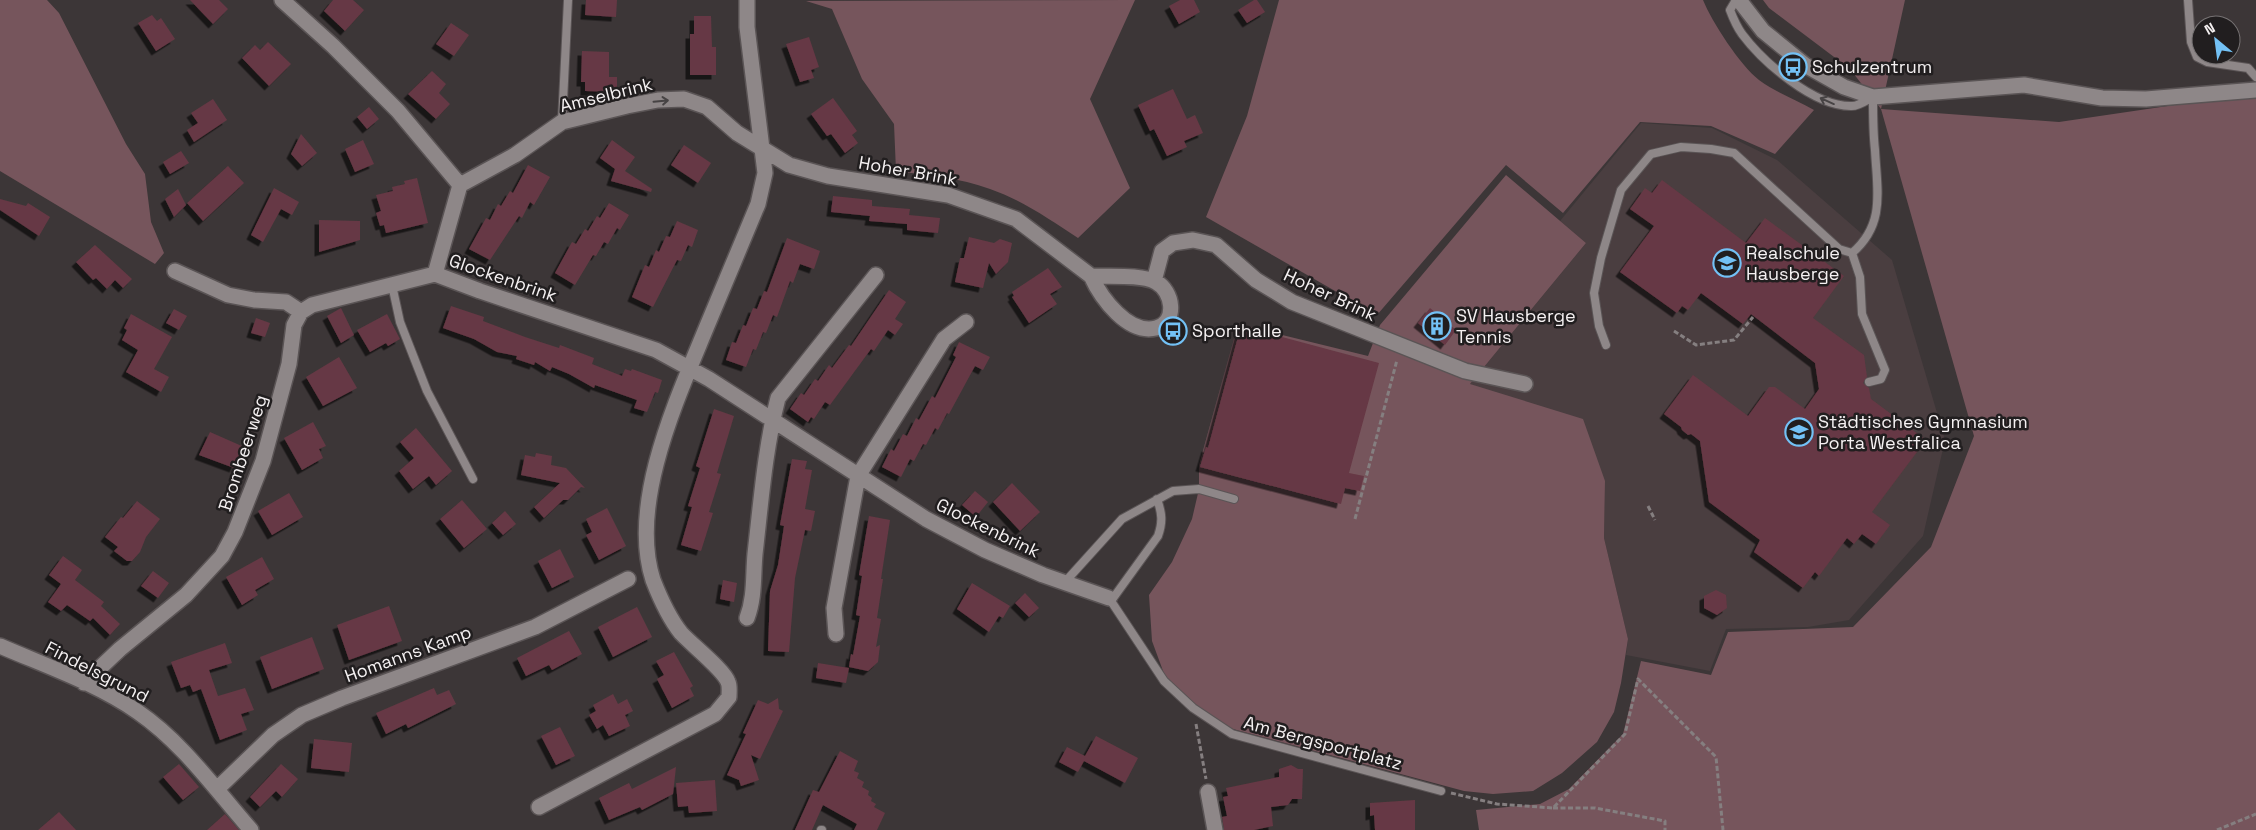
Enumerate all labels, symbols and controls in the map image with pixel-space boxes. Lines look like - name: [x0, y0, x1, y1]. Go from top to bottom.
- north arrow: [2191, 15, 2241, 65]
- text: N: [2201, 18, 2218, 39]
- bus stop icon: Schulzentrum: [1778, 52, 1808, 82]
- place label: Schulzentrum: [1812, 55, 1932, 78]
- street label: Amselbrink: [557, 72, 655, 117]
- one-way arrow: [1820, 95, 1835, 105]
- one-way arrow: [653, 96, 669, 105]
- street label: Hoher Brink: [857, 151, 960, 191]
- place label: Realschule Hausberge: [1746, 241, 1840, 285]
- street label: Glockenbrink: [446, 248, 560, 307]
- school or university icon: Realschule Hausberge: [1712, 248, 1742, 278]
- street label: Hoher Brink: [1280, 263, 1381, 326]
- place label: SV Hausberge Tennis: [1456, 304, 1576, 348]
- building icon: SV Hausberge Tennis: [1422, 311, 1452, 341]
- bus stop icon: Sporthalle: [1158, 316, 1188, 346]
- place label: Sporthalle: [1192, 319, 1282, 342]
- street label: Brombeerweg: [213, 392, 272, 514]
- place label: Städtisches Gymnasium Porta Westfalica: [1818, 410, 2028, 454]
- school or university icon: Städtisches Gymnasium Porta Westfalica: [1784, 417, 1814, 447]
- street label: Glockenbrink: [933, 493, 1044, 563]
- street label: Homanns Kamp: [341, 620, 474, 687]
- street label: Findelsgrund: [42, 636, 153, 708]
- street label: Am Bergsportplatz: [1242, 710, 1405, 775]

